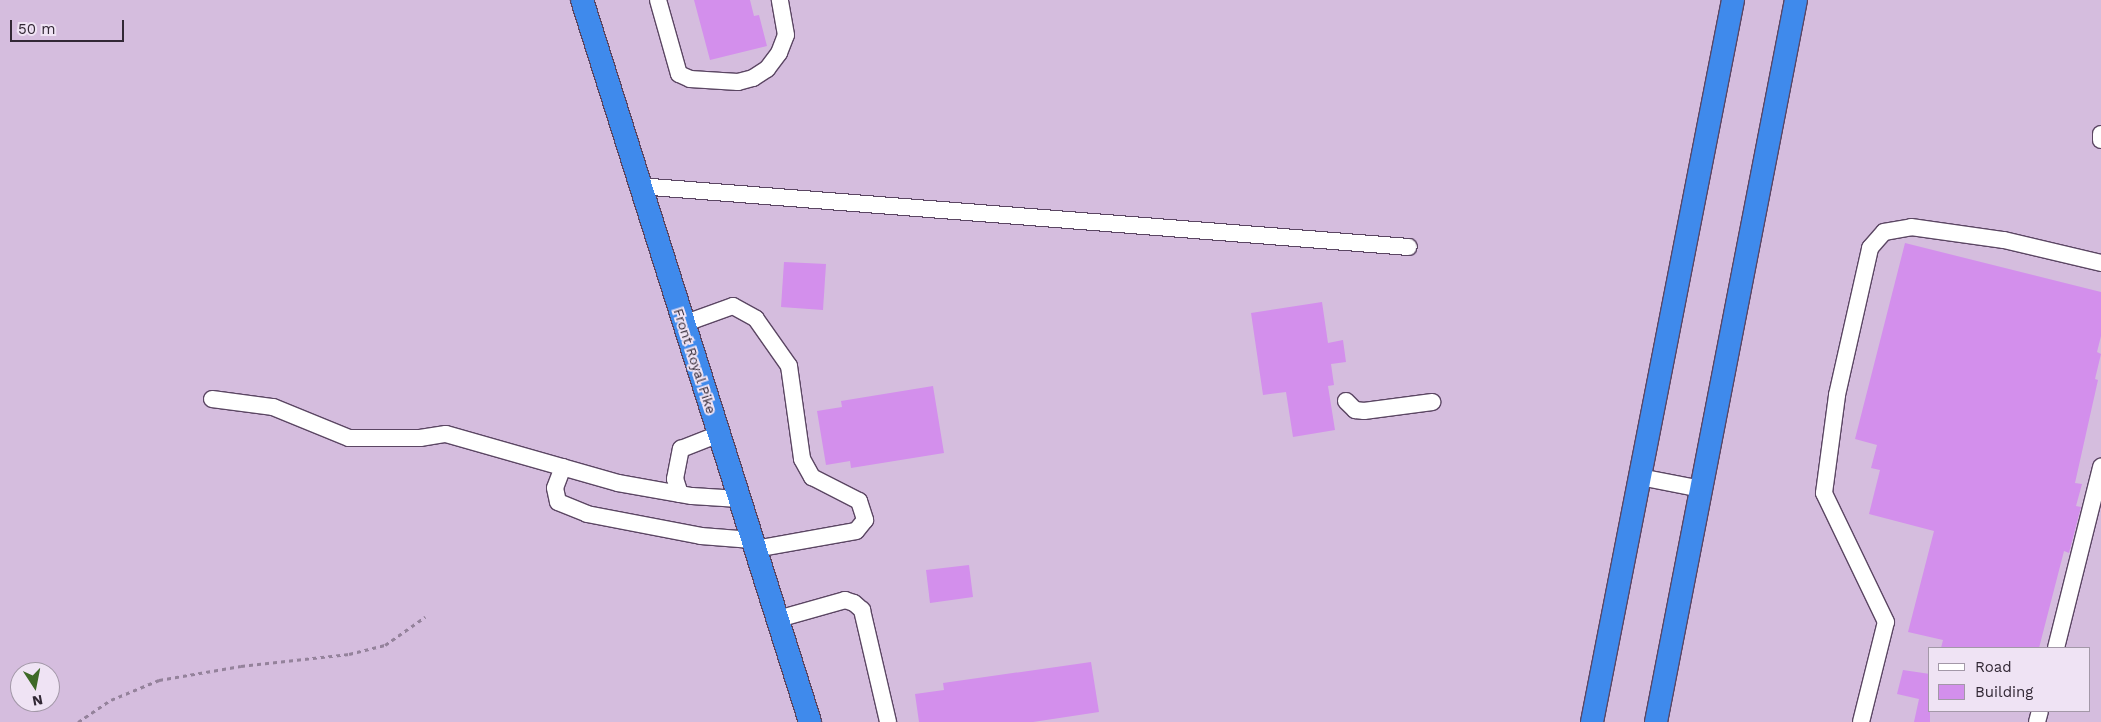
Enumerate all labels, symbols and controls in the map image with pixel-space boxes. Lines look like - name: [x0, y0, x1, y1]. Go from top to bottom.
- scale bar: [12, 10, 126, 42]
- text: 50 m: [18, 20, 55, 38]
- street label: Front Royal Pike: [670, 306, 720, 416]
- legend: [1928, 647, 2091, 712]
- text: Road: [1975, 658, 2012, 676]
- north arrow: [10, 662, 60, 712]
- text: Building: [1975, 683, 2033, 701]
- text: N: [31, 692, 44, 710]

